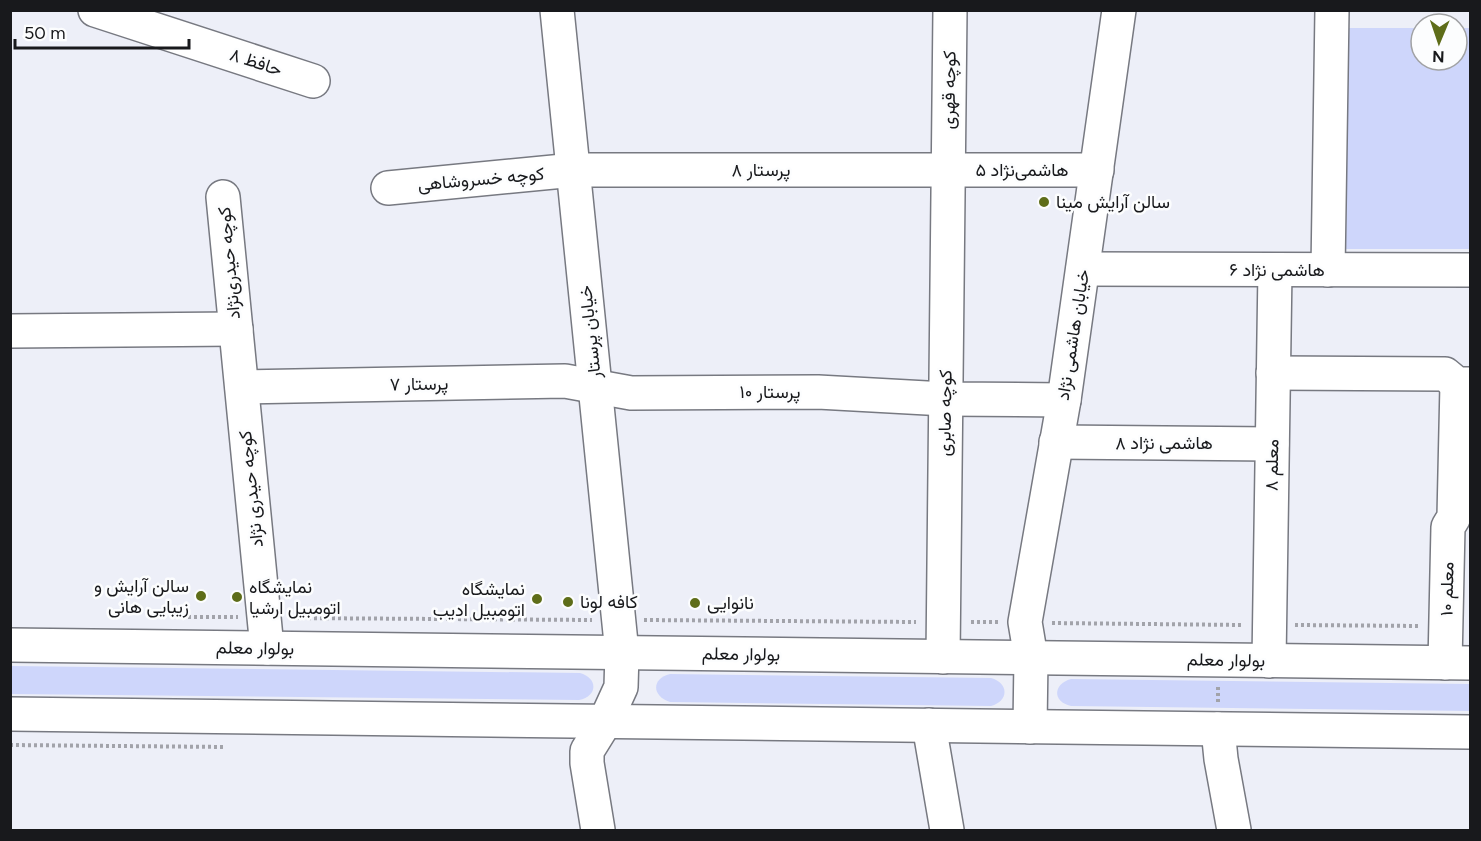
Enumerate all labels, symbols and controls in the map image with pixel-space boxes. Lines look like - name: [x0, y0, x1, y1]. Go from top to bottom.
- scale bar: [15, 12, 189, 50]
- north arrow: [1409, 12, 1469, 72]
- text: 50 m: [24, 22, 66, 44]
- street label: حافظ ۸: [227, 43, 285, 81]
- text: N: [1432, 47, 1445, 66]
- street label: کوچه قهری: [937, 50, 962, 130]
- street label: پرستار ۸: [732, 159, 790, 182]
- street label: هاشمی‌نژاد ۵: [976, 159, 1068, 181]
- street label: کوچه خسروشاهی: [417, 163, 545, 196]
- place label: سالن آرایش مینا: [1056, 191, 1170, 213]
- marker: سالن آرایش مینا: [1037, 195, 1051, 209]
- street label: کوچه حیدری‌نژاد: [213, 206, 246, 320]
- street label: هاشمی نژاد ۶: [1229, 259, 1325, 281]
- street label: خیابان هاشمی نژاد: [1052, 268, 1094, 402]
- street label: خیابان پرستار: [574, 284, 607, 381]
- street label: کوچه صابری: [933, 370, 958, 456]
- street label: پرستار ۷: [389, 372, 449, 397]
- street label: پرستار ۱۰: [740, 381, 800, 404]
- street label: کوچه حیدری نژاد: [234, 429, 269, 549]
- street label: هاشمی نژاد ۸: [1115, 432, 1213, 454]
- street label: معلم ۸: [1261, 439, 1284, 491]
- street label: معلم ۱۰: [1436, 562, 1459, 616]
- place label: سالن آرایش و زیبایی هانی: [94, 575, 189, 618]
- place label: نمایشگاه اتومبیل ارشیا: [249, 576, 341, 619]
- place label: نمایشگاه اتومبیل ادیب: [433, 578, 525, 621]
- marker: سالن آرایش و زیبایی هانی: [194, 589, 208, 603]
- marker: نمایشگاه اتومبیل ارشیا: [230, 590, 244, 604]
- place label: کافه لونا: [580, 591, 638, 613]
- marker: نمایشگاه اتومبیل ادیب: [530, 592, 544, 606]
- place label: نانوایی: [707, 592, 754, 614]
- marker: کافه لونا: [561, 595, 575, 609]
- marker: نانوایی: [688, 596, 702, 610]
- street label: بولوار معلم: [216, 636, 294, 661]
- street label: بولوار معلم: [702, 642, 780, 667]
- street label: بولوار معلم: [1187, 648, 1265, 673]

